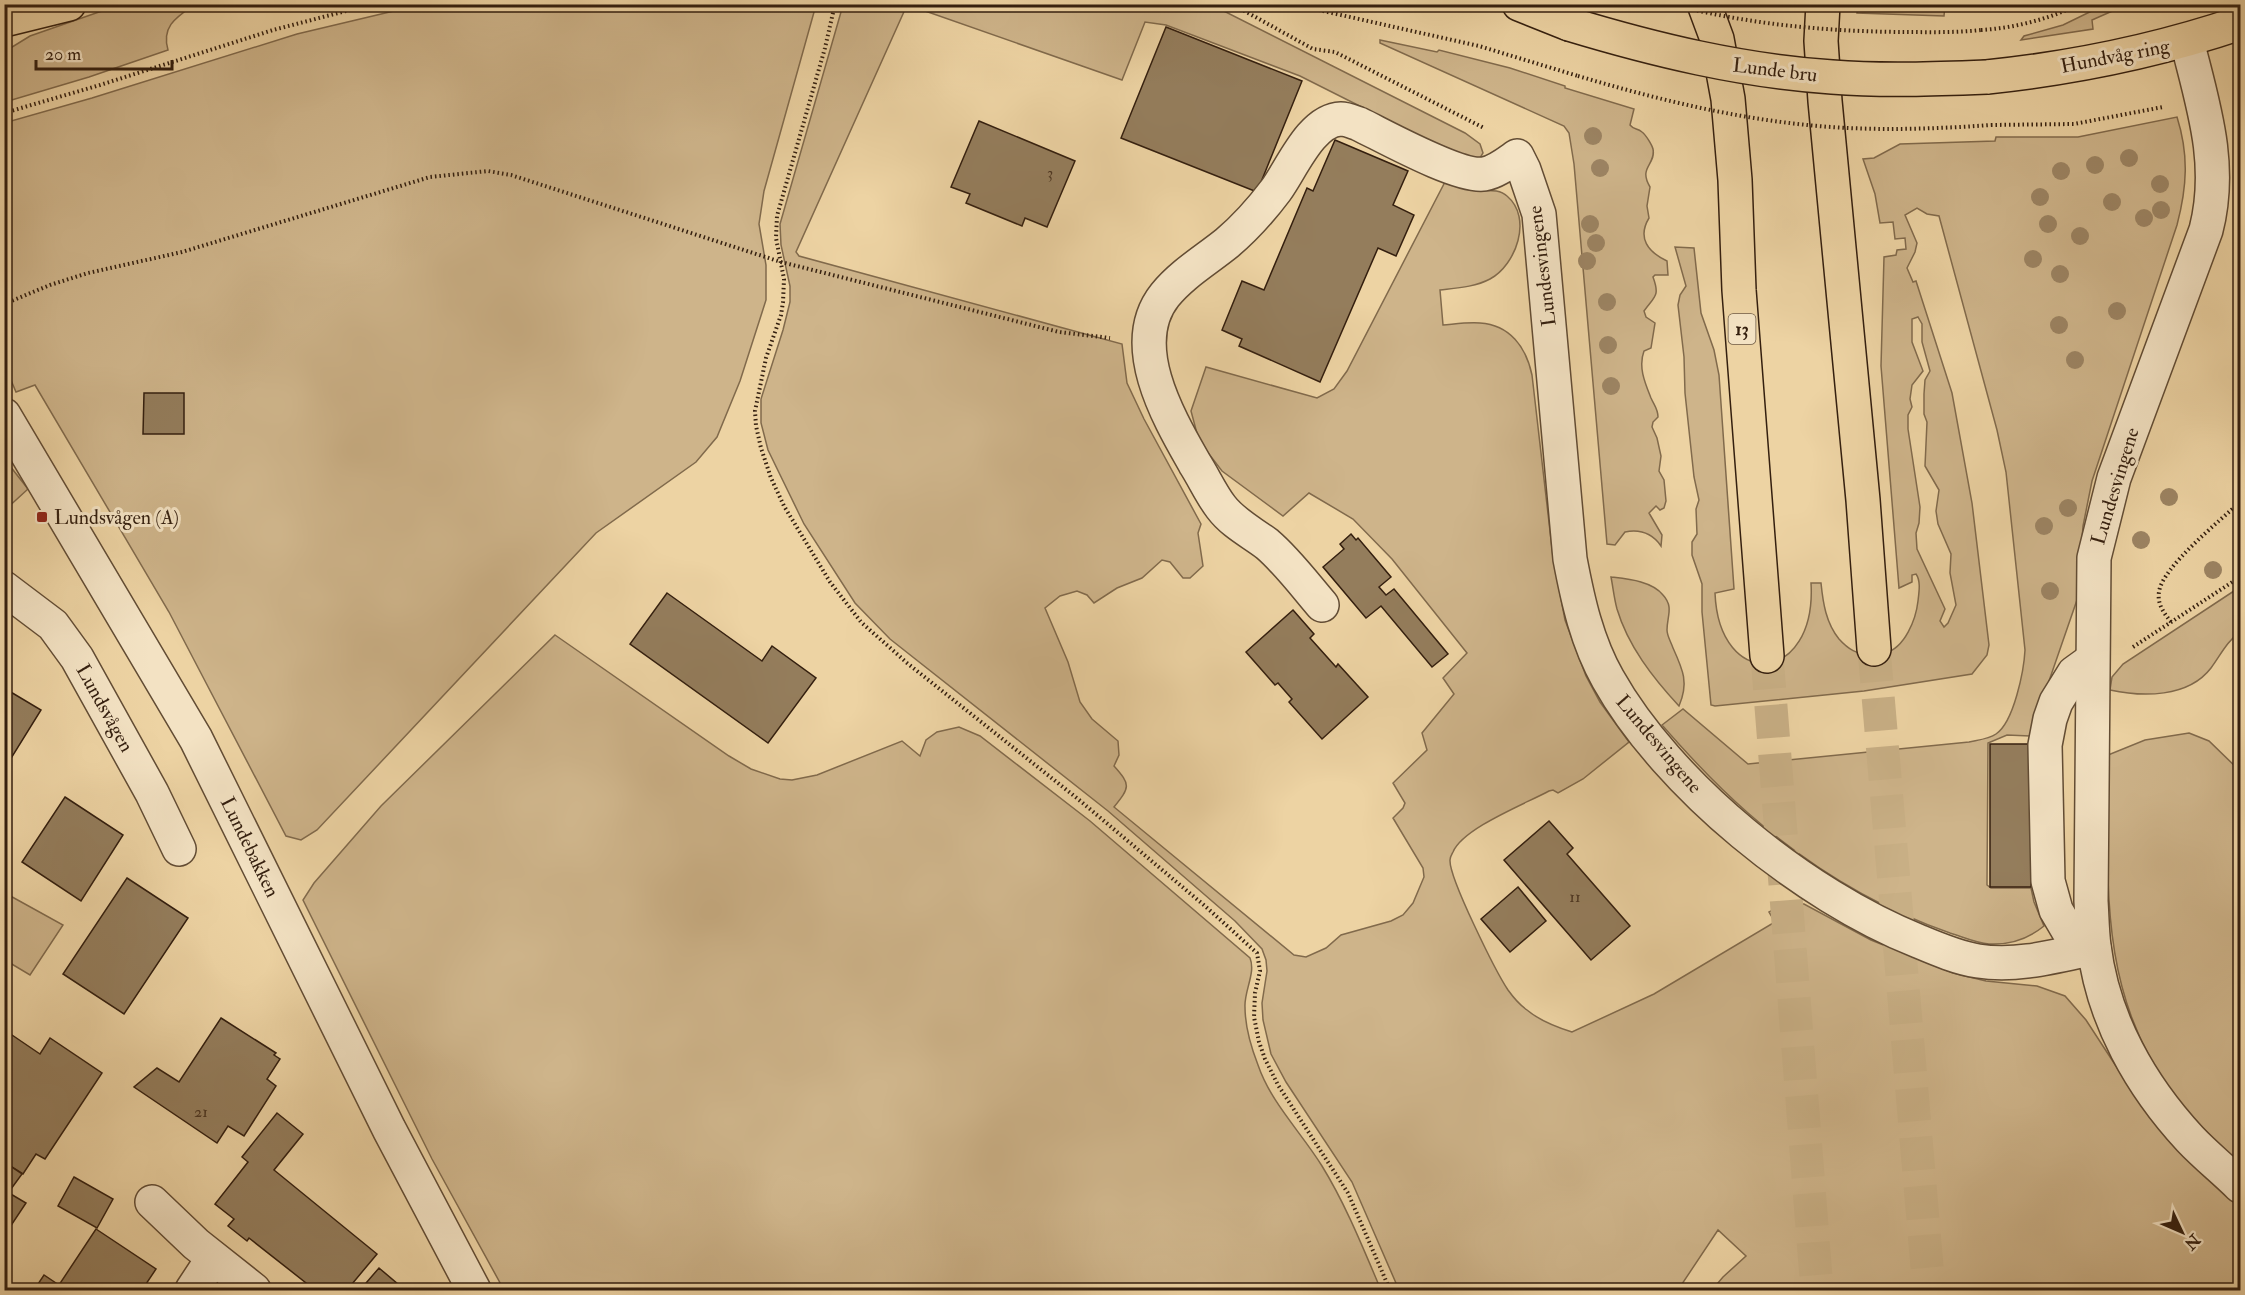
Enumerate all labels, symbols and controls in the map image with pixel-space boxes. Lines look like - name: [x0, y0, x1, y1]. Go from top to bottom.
- scale bar: [36, 33, 172, 71]
- street label: Hundvåg ring: [2058, 33, 2173, 79]
- text: 20 m: [45, 43, 81, 66]
- street label: Lunde bru: [1731, 52, 1819, 88]
- house number: 3: [1047, 163, 1053, 183]
- street label: Lundesvingene: [1522, 204, 1562, 328]
- road number: 13: [1728, 314, 1756, 344]
- street label: Lundesvingene: [2085, 424, 2145, 548]
- place label: Lundsvågen (A): [54, 505, 179, 530]
- marker: Lundsvågen (A): [35, 510, 49, 524]
- street label: Lundsvågen: [71, 659, 139, 757]
- street label: Lundesvingene: [1610, 690, 1708, 798]
- street label: Lundebakken: [215, 793, 285, 901]
- house number: 11: [1569, 887, 1581, 907]
- house number: 21: [194, 1102, 208, 1122]
- north arrow: [2152, 1202, 2212, 1262]
- text: N: [2179, 1229, 2205, 1254]

